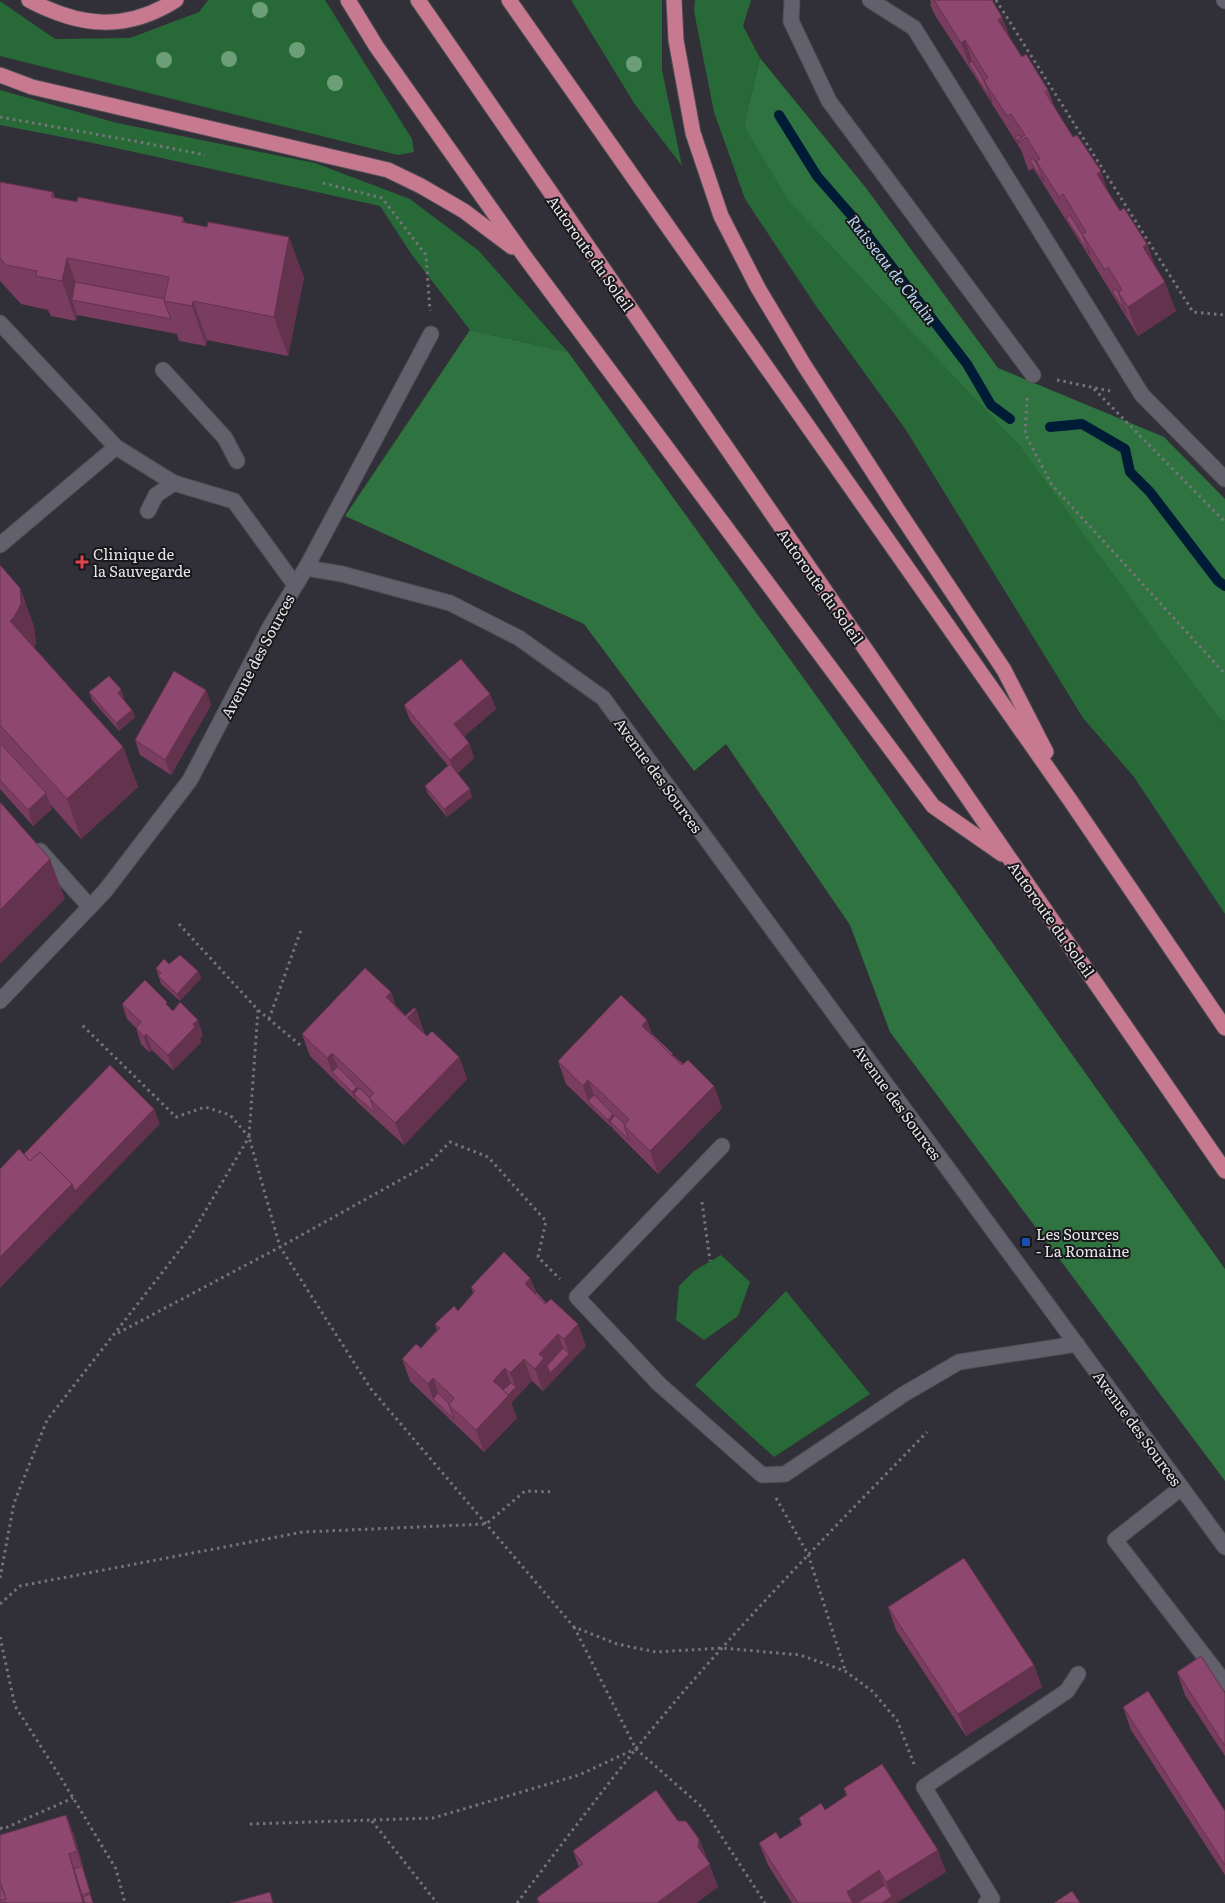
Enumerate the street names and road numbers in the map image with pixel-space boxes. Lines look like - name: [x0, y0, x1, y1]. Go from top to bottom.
- street label: Autoroute du Soleil: [542, 190, 640, 316]
- street label: Autoroute du Soleil: [772, 523, 870, 649]
- street label: Avenue des Sources: [214, 590, 300, 722]
- street label: Avenue des Sources: [609, 712, 709, 838]
- street label: Autoroute du Soleil: [1003, 856, 1101, 982]
- street label: Avenue des Sources: [848, 1039, 948, 1165]
- street label: Avenue des Sources: [1088, 1365, 1188, 1491]

